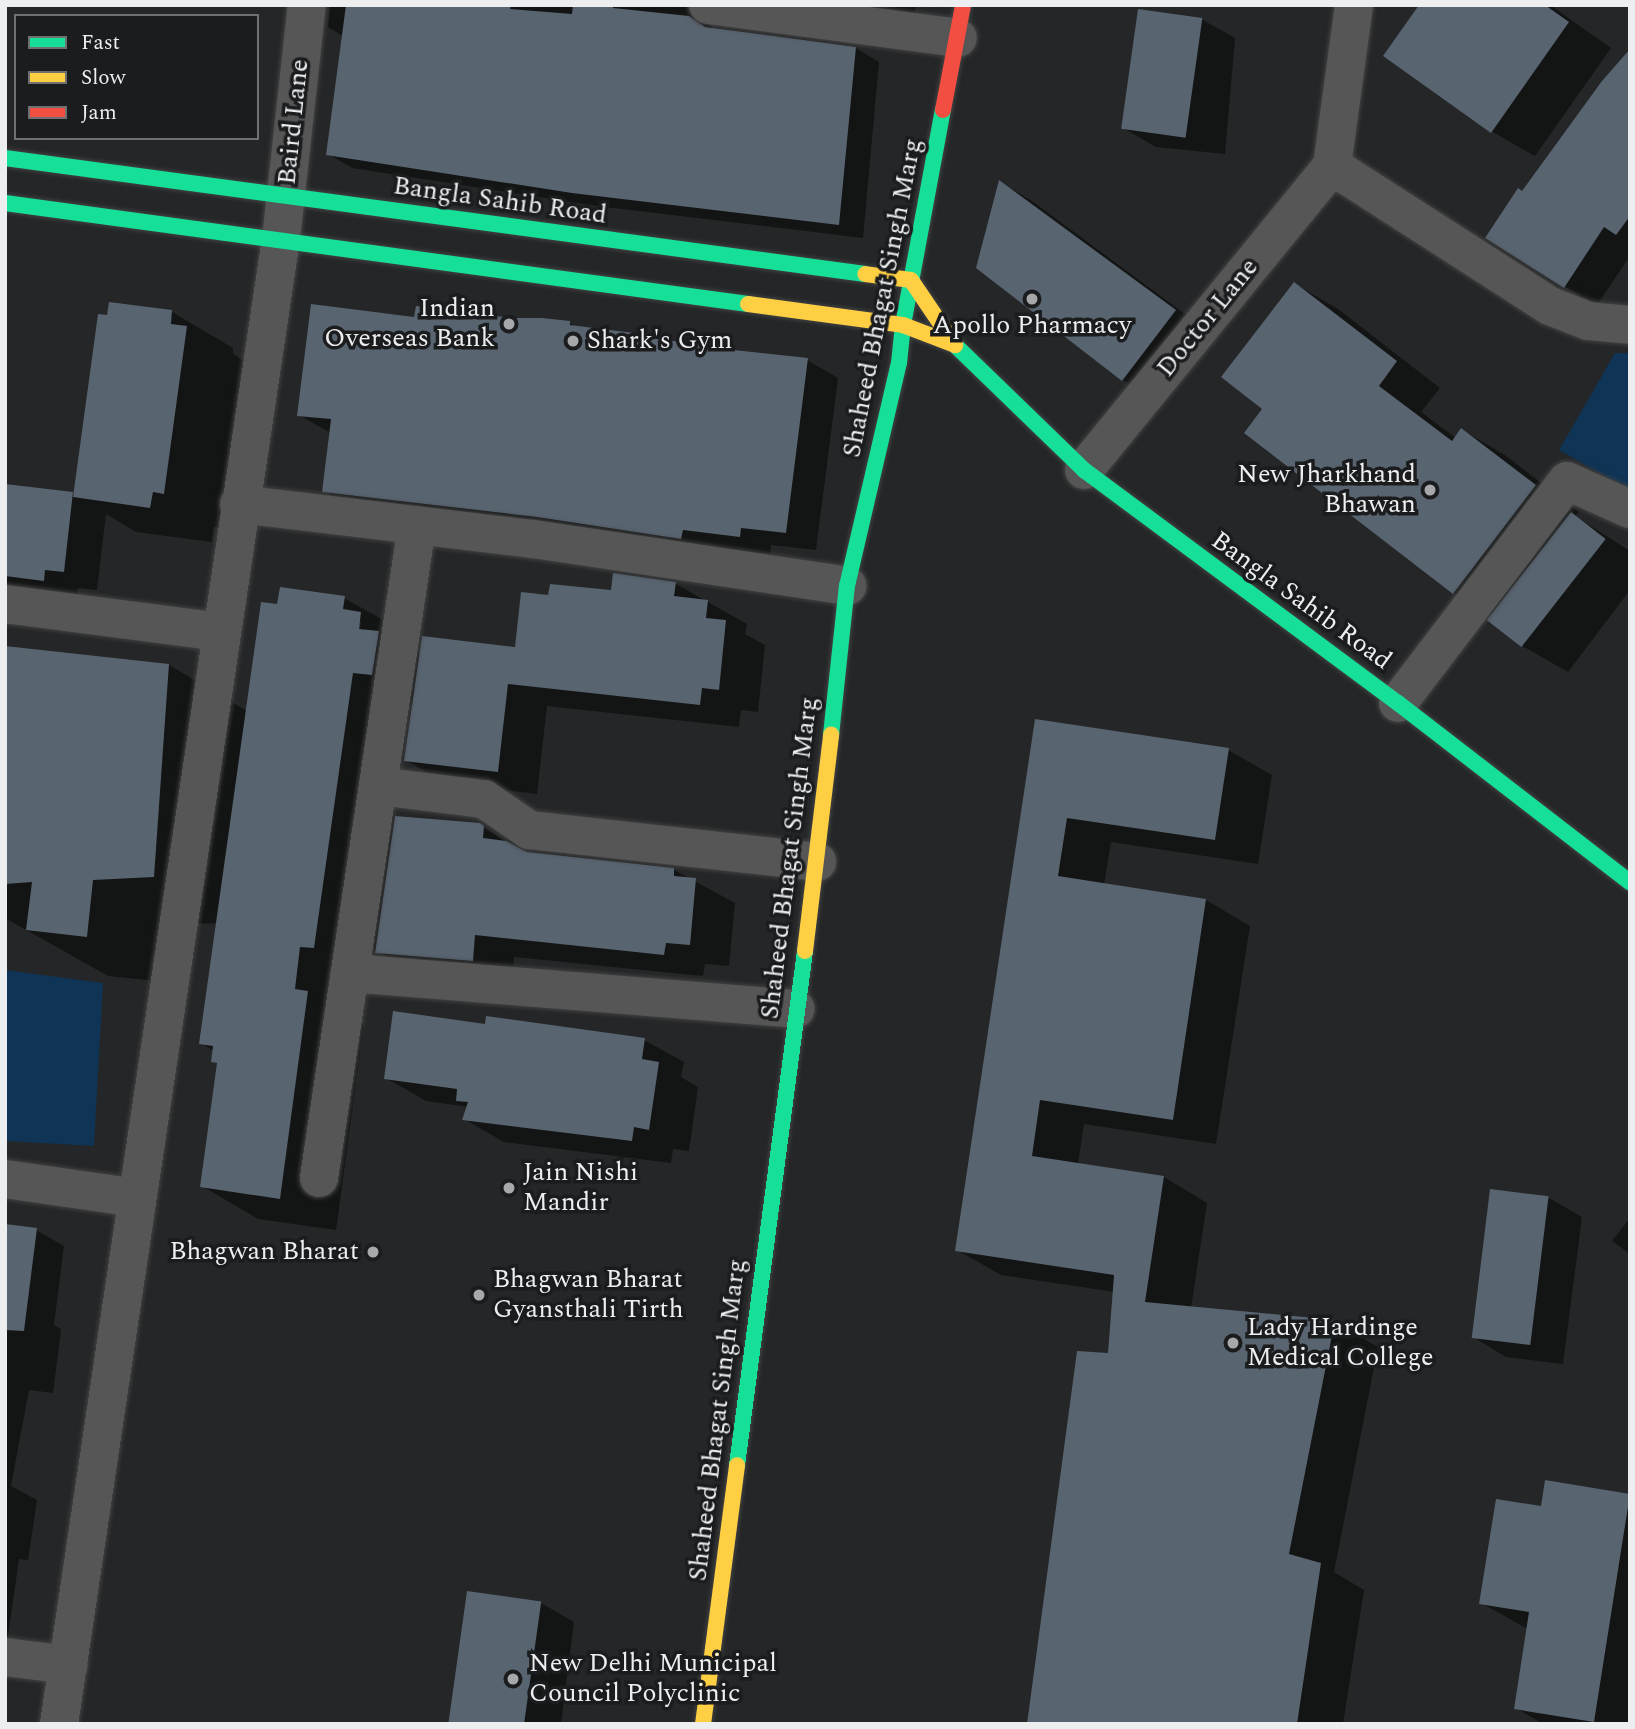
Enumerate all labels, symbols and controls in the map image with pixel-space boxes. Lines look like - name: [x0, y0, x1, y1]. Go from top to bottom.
- legend: [14, 14, 259, 140]
- text: Fast: [81, 27, 120, 59]
- street label: Baird Lane: [272, 58, 316, 186]
- text: Slow: [81, 62, 125, 94]
- text: Jam: [81, 97, 117, 129]
- street label: Shaheed Bhagat Singh Marg: [837, 136, 929, 460]
- street label: Bangla Sahib Road: [391, 171, 609, 231]
- street label: Doctor Lane: [1151, 252, 1265, 384]
- marker: Apollo Pharmacy: [1024, 291, 1040, 307]
- place label: Indian Overseas Bank: [324, 293, 495, 354]
- place label: Apollo Pharmacy: [933, 310, 1131, 342]
- marker: Indian Overseas Bank: [501, 316, 517, 332]
- place label: Shark's Gym: [587, 325, 732, 357]
- marker: Shark's Gym: [565, 333, 581, 349]
- place label: New Jharkhand Bhawan: [1237, 459, 1416, 520]
- marker: New Jharkhand Bhawan: [1422, 482, 1438, 498]
- street label: Bangla Sahib Road: [1205, 525, 1397, 677]
- street label: Shaheed Bhagat Singh Marg: [755, 695, 825, 1021]
- place label: Jain Nishi Mandir: [523, 1157, 638, 1218]
- marker: Jain Nishi Mandir: [501, 1180, 517, 1196]
- place label: Bhagwan Bharat: [169, 1236, 359, 1268]
- marker: Bhagwan Bharat: [365, 1244, 381, 1260]
- street label: Shaheed Bhagat Singh Marg: [683, 1257, 753, 1583]
- place label: Bhagwan Bharat Gyansthali Tirth: [493, 1264, 684, 1326]
- marker: Bhagwan Bharat Gyansthali Tirth: [471, 1287, 487, 1303]
- place label: Lady Hardinge Medical College: [1247, 1312, 1434, 1374]
- marker: Lady Hardinge Medical College: [1225, 1335, 1241, 1351]
- place label: New Delhi Municipal Council Polyclinic: [529, 1648, 777, 1710]
- marker: New Delhi Municipal Council Polyclinic: [503, 1669, 523, 1689]

